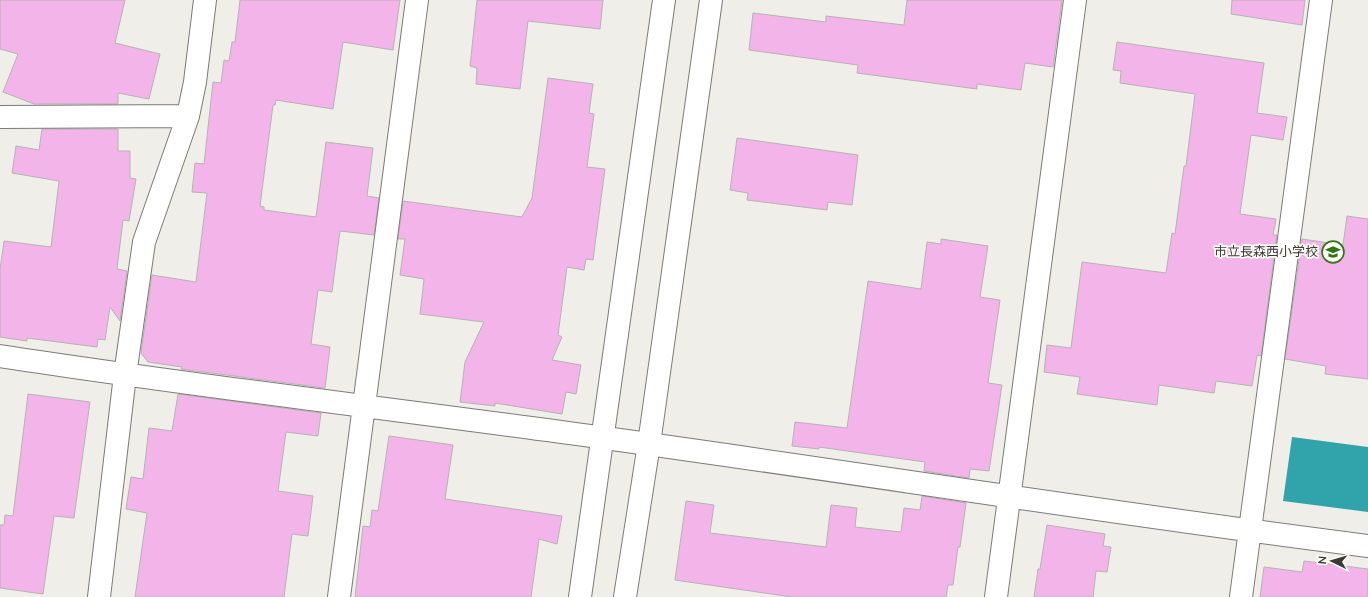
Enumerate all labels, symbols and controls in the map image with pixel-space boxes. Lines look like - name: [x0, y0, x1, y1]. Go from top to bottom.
- school or university icon: 市立長森西小学校: [1320, 239, 1346, 265]
- place label: 市立長森西小学校: [1214, 243, 1318, 261]
- north arrow: [1312, 541, 1352, 581]
- text: N: [1315, 555, 1330, 565]

